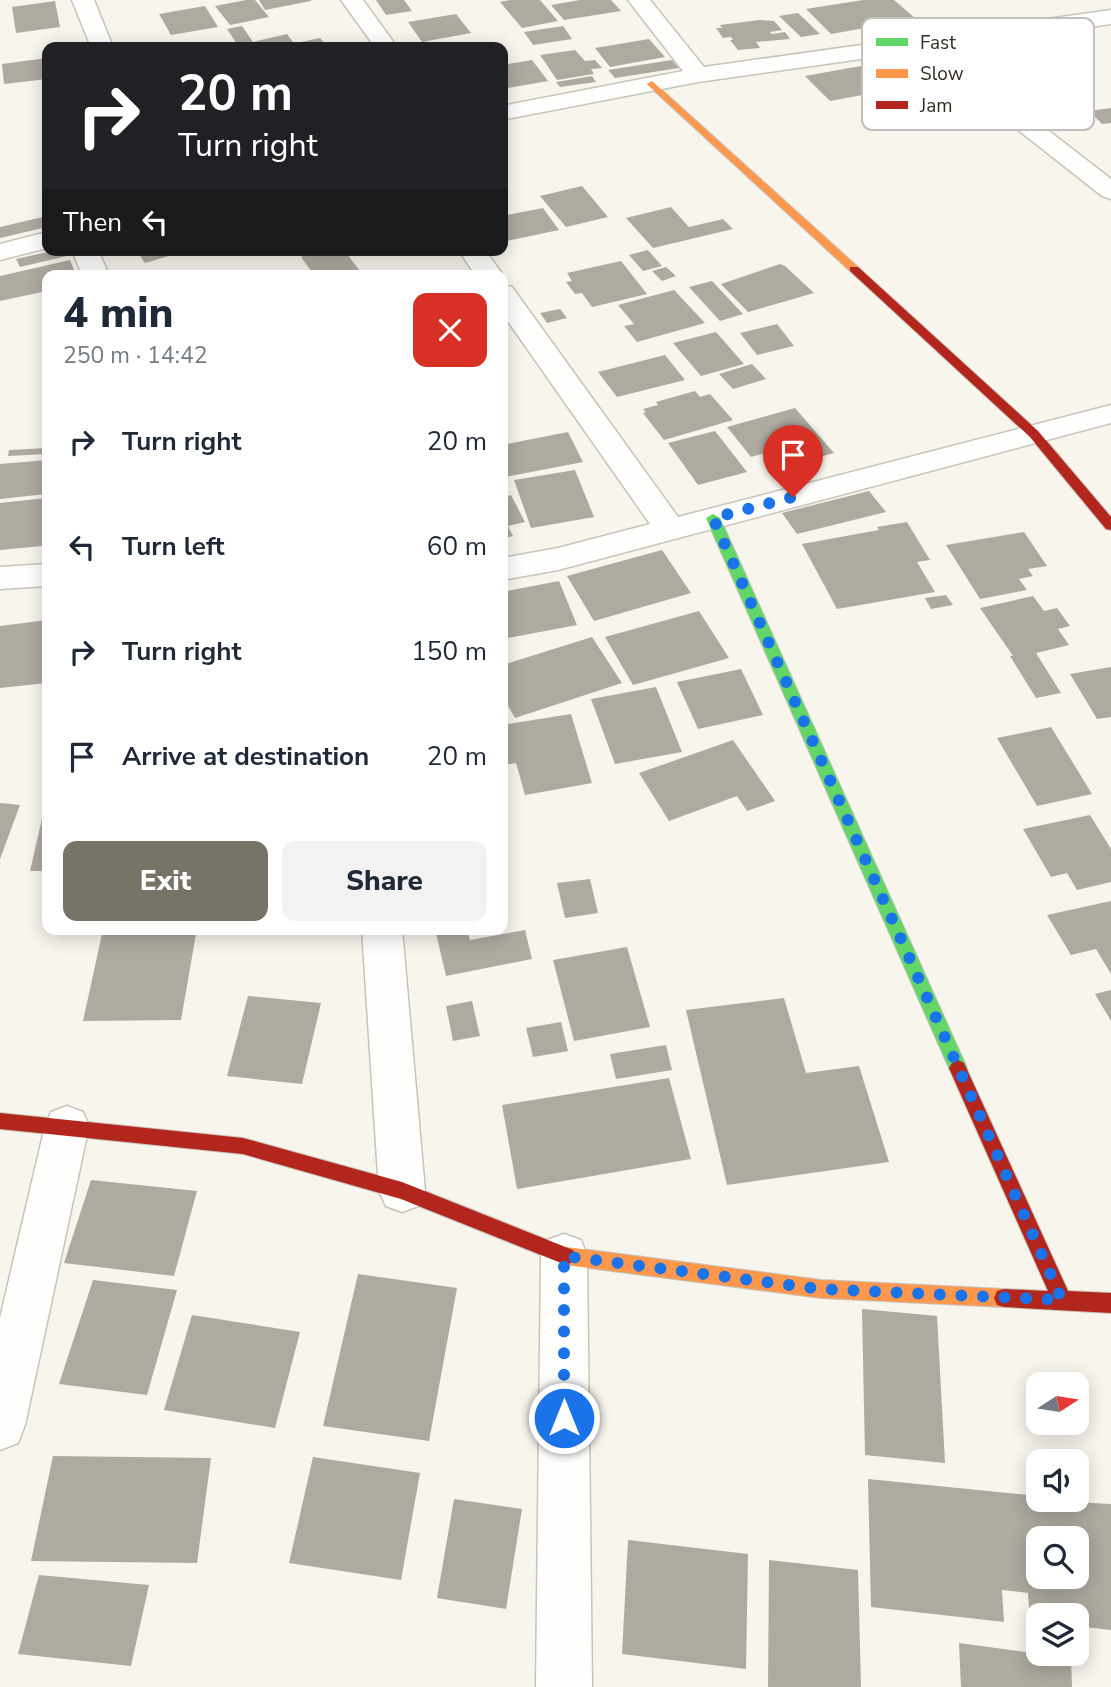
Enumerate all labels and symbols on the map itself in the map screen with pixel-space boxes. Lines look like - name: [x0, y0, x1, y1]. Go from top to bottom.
- legend: [862, 18, 1094, 130]
- text: Fast: [920, 30, 956, 56]
- text: Slow: [920, 61, 964, 87]
- text: Jam: [919, 93, 953, 119]
- pin: [763, 425, 823, 497]
- north arrow: [1026, 1372, 1088, 1435]
- position arrow: [527, 1381, 601, 1455]

